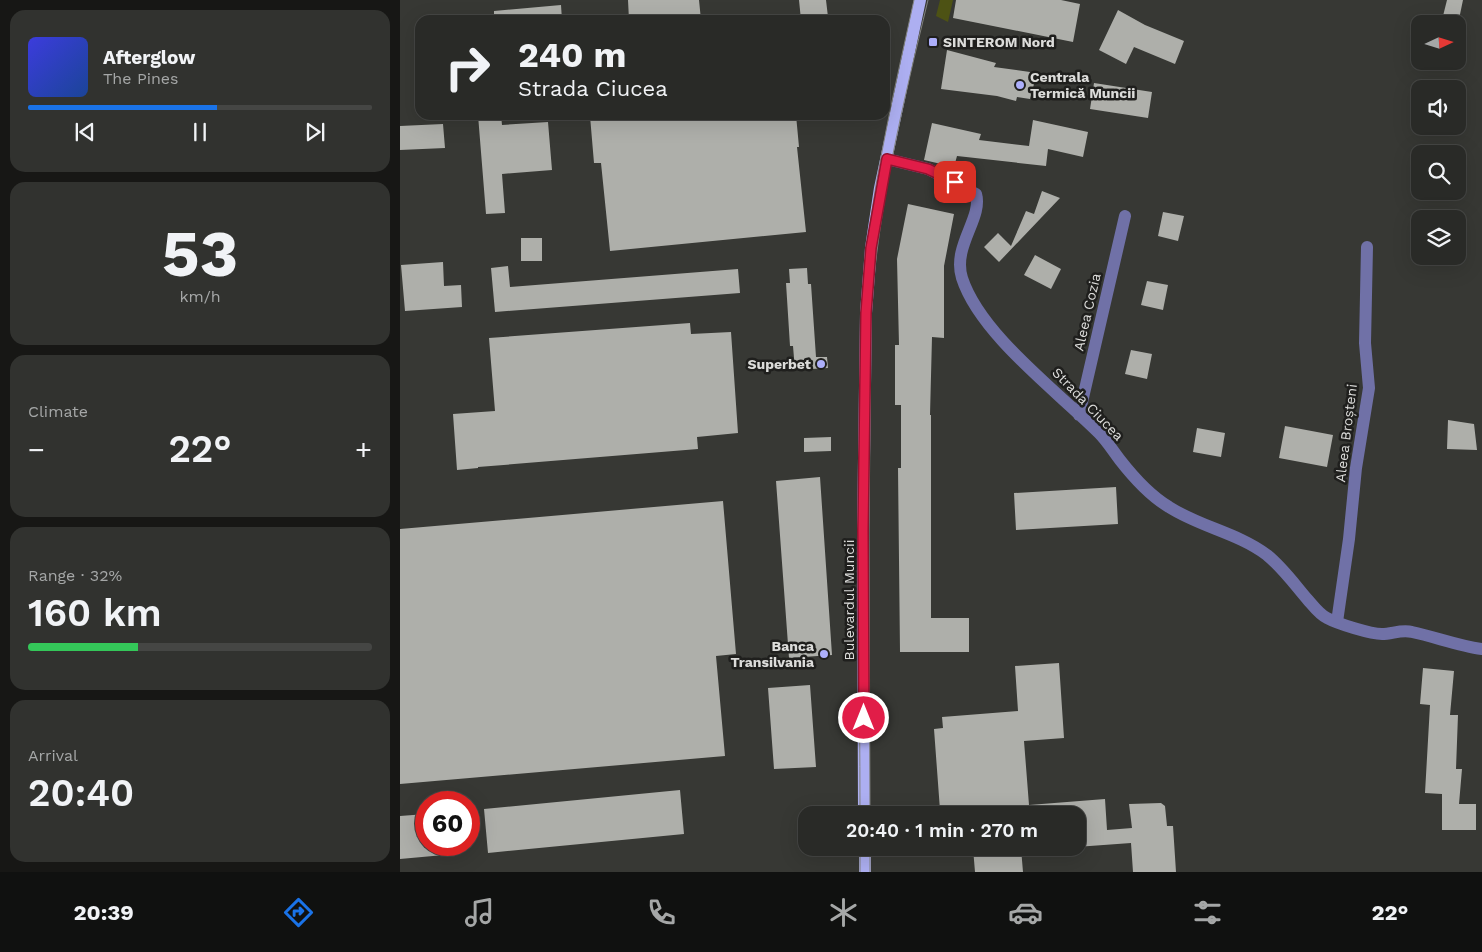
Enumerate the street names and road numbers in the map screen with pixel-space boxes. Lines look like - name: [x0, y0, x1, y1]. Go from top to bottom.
- street label: Aleea Cozia: [1070, 272, 1104, 352]
- street label: Strada Ciucea: [1049, 364, 1127, 444]
- street label: Aleea Broșteni: [1332, 383, 1361, 483]
- street label: Bulevardul Muncii: [841, 540, 857, 660]

